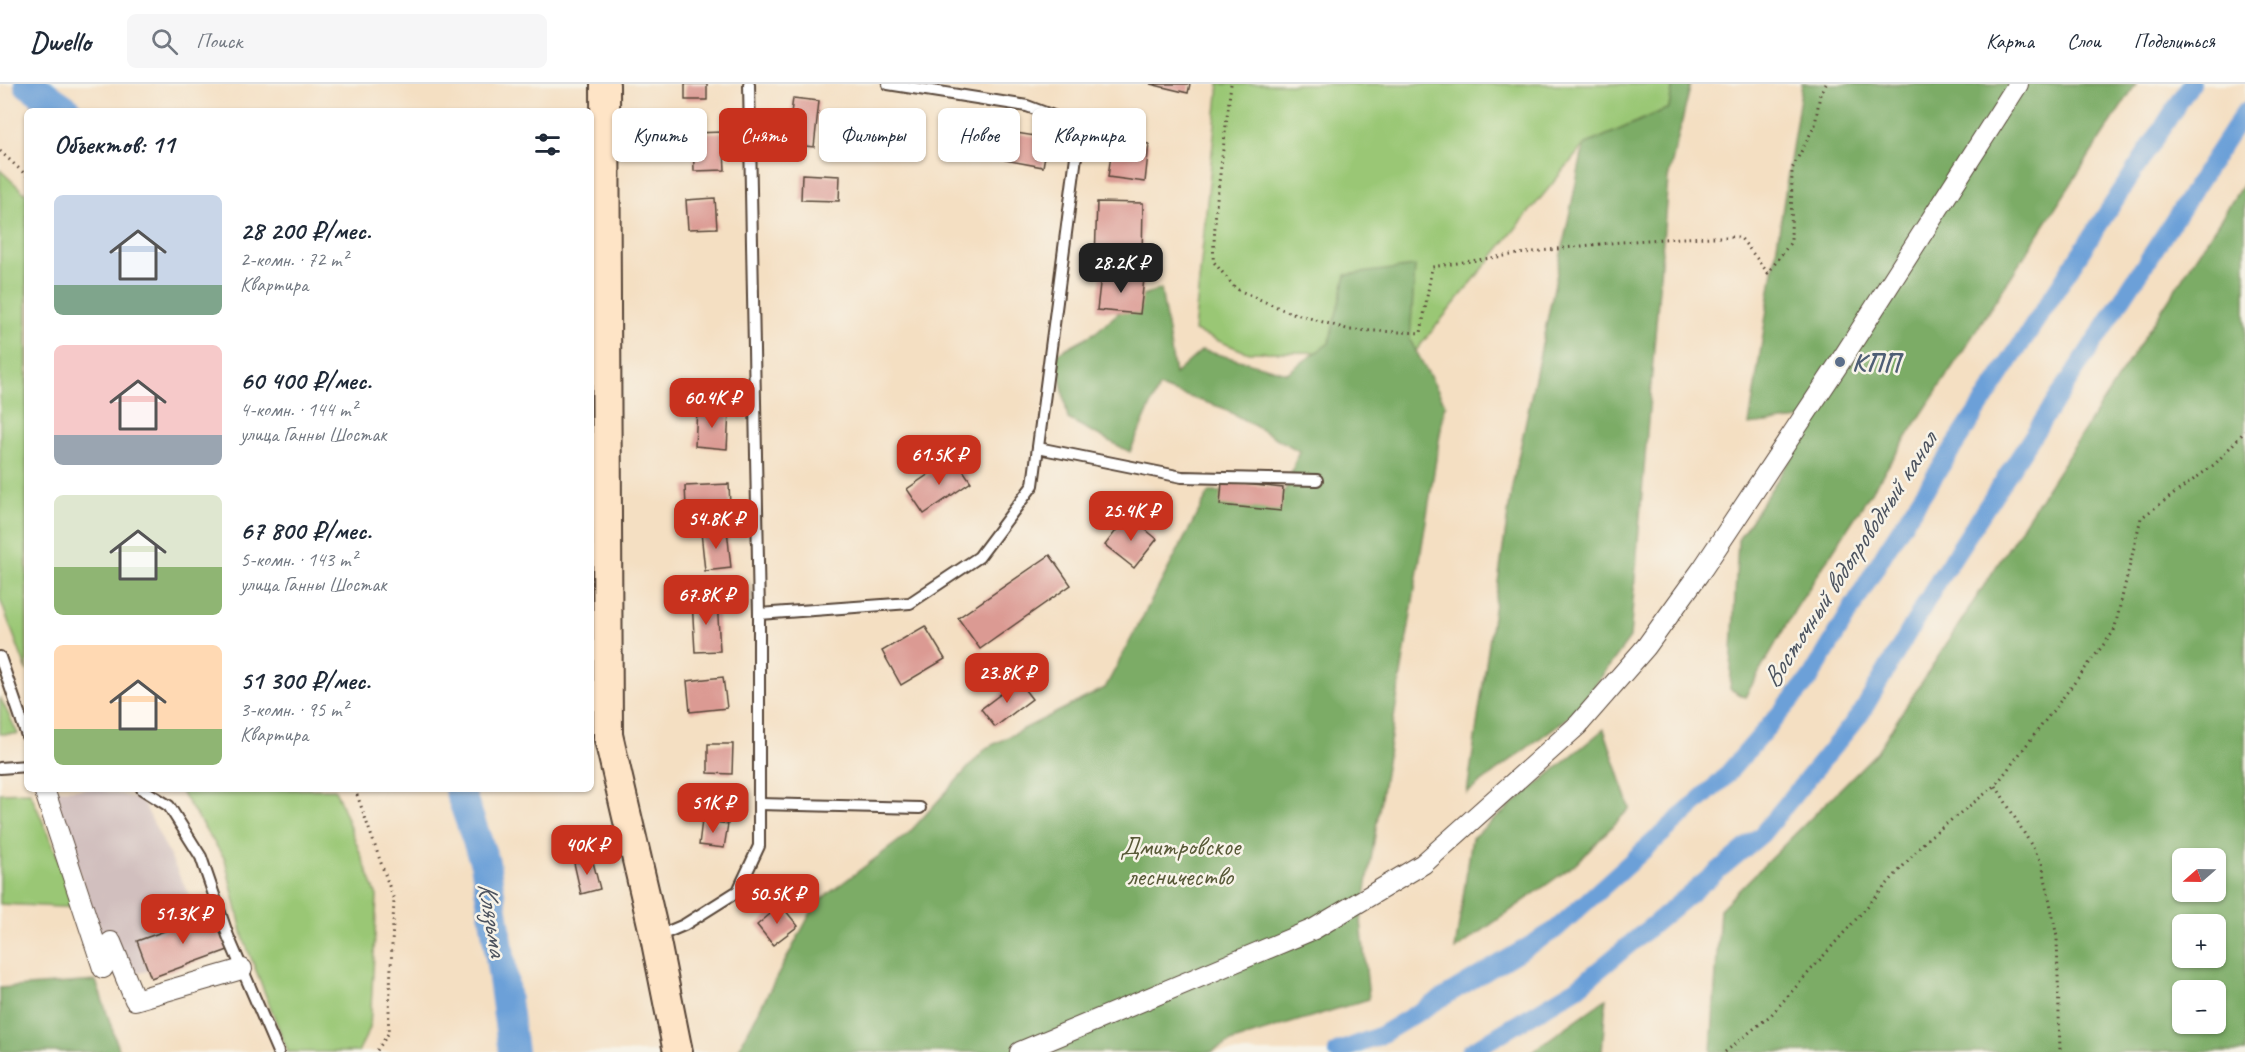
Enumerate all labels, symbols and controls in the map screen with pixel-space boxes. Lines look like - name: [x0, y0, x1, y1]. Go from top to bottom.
- search box: [127, 14, 547, 68]
- text: Dwello: [30, 24, 91, 59]
- icon: search: [148, 25, 181, 58]
- text: Поиск: [196, 27, 242, 55]
- text: Карта: [1986, 28, 2034, 54]
- text: Слои: [2067, 28, 2101, 54]
- text: Поделиться: [2134, 28, 2215, 54]
- chip: Купить: [612, 108, 707, 162]
- chip: Снять: [719, 108, 807, 162]
- chip: Фильтры: [819, 108, 926, 162]
- chip: Новое: [938, 108, 1020, 162]
- chip: Квартира: [1032, 108, 1146, 162]
- text: Объектов: 11: [54, 128, 174, 161]
- icon: filters: [531, 128, 564, 161]
- text: 28 200 ₽/мес.: [240, 214, 371, 247]
- icon: home: [102, 219, 174, 291]
- pin: 28.2K ₽: [1066, 243, 1176, 294]
- text: 2-комн. · 72 m²: [240, 247, 348, 272]
- text: 28.2K ₽: [1093, 250, 1149, 275]
- text: Квартира: [240, 272, 308, 297]
- place label: КПП: [1852, 346, 1904, 379]
- marker: КПП: [1833, 355, 1847, 369]
- text: 60 400 ₽/мес.: [240, 364, 371, 397]
- icon: home: [102, 369, 174, 441]
- pin: 60.4K ₽: [657, 378, 767, 429]
- text: 60.4K ₽: [684, 385, 740, 410]
- text: 4-комн. · 144 m²: [240, 397, 357, 422]
- text: улица Ганны Шостак: [240, 422, 387, 447]
- water label: Восточный водопроводный канал: [1754, 423, 1946, 694]
- pin: 61.5K ₽: [884, 435, 994, 486]
- text: 61.5K ₽: [911, 442, 967, 467]
- pin: 25.4K ₽: [1076, 491, 1186, 542]
- text: 25.4K ₽: [1103, 498, 1159, 523]
- pin: 54.8K ₽: [661, 499, 771, 550]
- text: 54.8K ₽: [688, 506, 744, 531]
- text: 67 800 ₽/мес.: [240, 514, 371, 547]
- icon: home: [102, 519, 174, 591]
- text: 5-комн. · 143 m²: [240, 547, 357, 572]
- text: улица Ганны Шостак: [240, 572, 387, 597]
- pin: 67.8K ₽: [651, 575, 761, 626]
- text: 67.8K ₽: [678, 582, 734, 607]
- pin: 23.8K ₽: [952, 653, 1062, 704]
- text: 23.8K ₽: [979, 660, 1035, 685]
- text: 51 300 ₽/мес.: [240, 664, 371, 697]
- icon: home: [102, 669, 174, 741]
- text: 3-комн. · 95 m²: [240, 697, 348, 722]
- text: Квартира: [240, 722, 308, 747]
- pin: 51K ₽: [671, 783, 755, 834]
- text: 51K ₽: [691, 790, 735, 815]
- pin: 40K ₽: [545, 825, 629, 876]
- park label: Дмитровское лесничество: [1120, 830, 1243, 893]
- text: 40K ₽: [565, 832, 609, 857]
- north arrow: [2172, 848, 2226, 902]
- map controls: [2172, 848, 2226, 1034]
- pin: 50.5K ₽: [722, 874, 832, 925]
- water label: Клязьма: [470, 880, 516, 960]
- text: 50.5K ₽: [749, 881, 805, 906]
- pin: 51.3K ₽: [128, 894, 238, 945]
- text: 51.3K ₽: [155, 901, 211, 926]
- button: +: [2172, 914, 2226, 968]
- button: −: [2172, 980, 2226, 1034]

